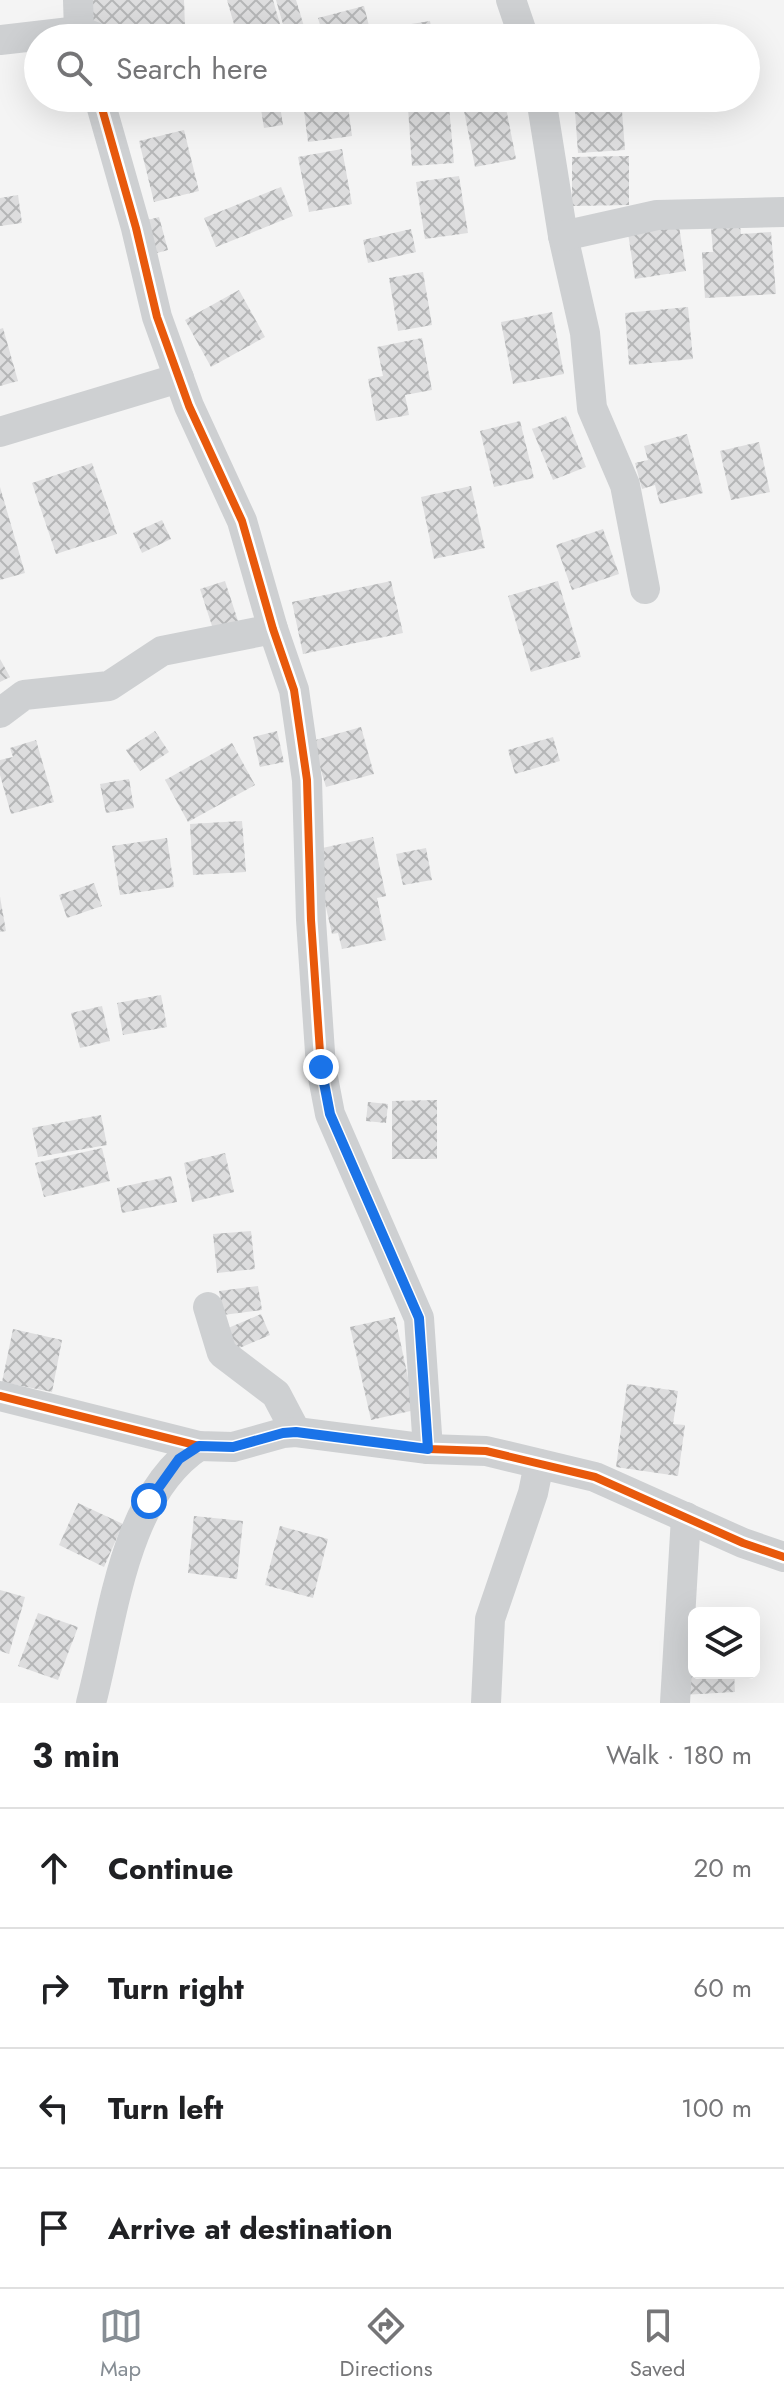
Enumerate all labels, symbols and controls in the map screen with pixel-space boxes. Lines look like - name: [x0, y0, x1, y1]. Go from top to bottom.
- search box: [24, 24, 760, 112]
- icon: search: [52, 46, 96, 90]
- text: Search here: [116, 47, 268, 90]
- route end: [303, 1049, 339, 1085]
- route start: [131, 1483, 167, 1519]
- map controls: [688, 1607, 760, 1679]
- button: layers: [688, 1607, 760, 1679]
- text: 3 min: [32, 1731, 120, 1780]
- text: Walk · 180 m: [606, 1736, 752, 1774]
- icon: ahead: [32, 1846, 76, 1890]
- text: Continue: [108, 1847, 234, 1890]
- text: 20 m: [694, 1849, 752, 1887]
- icon: right: [32, 1966, 76, 2010]
- text: Turn right: [108, 1967, 244, 2010]
- text: 60 m: [693, 1969, 752, 2007]
- icon: left: [32, 2086, 76, 2130]
- text: Turn left: [108, 2087, 223, 2130]
- text: 100 m: [681, 2089, 752, 2127]
- icon: arrive: [32, 2206, 76, 2250]
- text: Arrive at destination: [108, 2207, 393, 2250]
- tab: Map: [99, 2304, 143, 2384]
- tab: Directions: [340, 2304, 433, 2384]
- tab: Saved: [630, 2304, 685, 2384]

